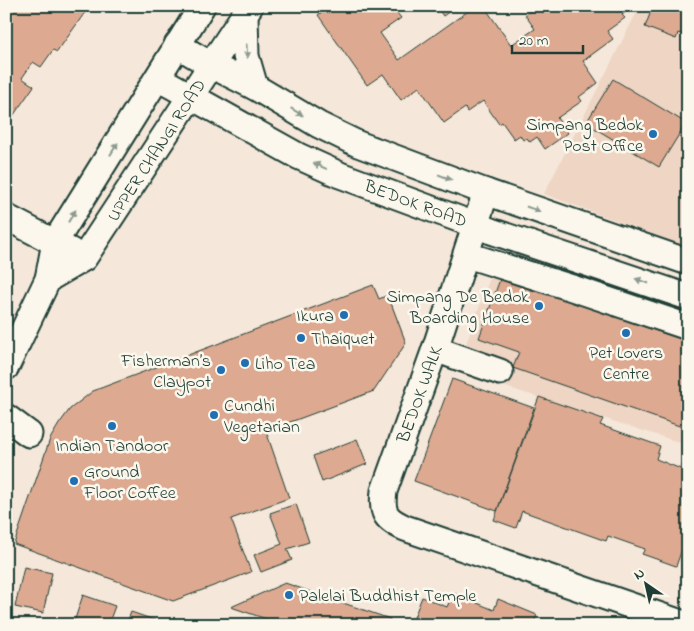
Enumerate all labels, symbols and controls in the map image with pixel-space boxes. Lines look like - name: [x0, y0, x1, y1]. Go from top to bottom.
- scale bar: [512, 22, 583, 54]
- text: 20 m: [519, 30, 549, 52]
- one-way arrow: [243, 43, 251, 59]
- street label: UPPER CHANGI ROAD: [102, 75, 214, 227]
- one-way arrow: [289, 108, 304, 116]
- place label: Simpang Bedok Post Office: [526, 113, 644, 160]
- marker: Simpang Bedok Post Office: [647, 128, 659, 140]
- one-way arrow: [109, 143, 119, 156]
- one-way arrow: [313, 161, 327, 169]
- street label: BEDOK ROAD: [359, 174, 470, 235]
- one-way arrow: [438, 174, 453, 181]
- one-way arrow: [526, 205, 541, 213]
- one-way arrow: [67, 210, 77, 223]
- one-way arrow: [634, 277, 649, 284]
- place label: Simpang De Bedok Boarding House: [386, 285, 530, 333]
- marker: Simpang De Bedok Boarding House: [533, 300, 545, 312]
- place label: Ikura: [296, 304, 334, 330]
- marker: Ikura: [338, 309, 350, 321]
- place label: Thaiquet: [311, 327, 375, 353]
- marker: Pet Lovers Centre: [620, 327, 632, 339]
- marker: Thaiquet: [295, 332, 307, 344]
- place label: Pet Lovers Centre: [589, 341, 663, 388]
- street label: BEDOK WALK: [391, 342, 451, 448]
- place label: Fisherman’s Claypot: [120, 349, 211, 396]
- place label: Liho Tea: [255, 352, 315, 378]
- marker: Liho Tea: [239, 357, 251, 369]
- marker: Fisherman’s Claypot: [215, 364, 227, 376]
- place label: Cundhi Vegetarian: [223, 394, 300, 442]
- marker: Cundhi Vegetarian: [208, 409, 220, 421]
- marker: Indian Tandoor: [106, 420, 118, 432]
- place label: Indian Tandoor: [56, 434, 169, 460]
- place label: Ground Floor Coffee: [83, 460, 177, 507]
- marker: Ground Floor Coffee: [68, 475, 80, 487]
- north arrow: [622, 558, 672, 608]
- text: N: [630, 563, 649, 586]
- place label: Palelai Buddhist Temple: [299, 584, 477, 610]
- marker: Palelai Buddhist Temple: [283, 589, 295, 601]

